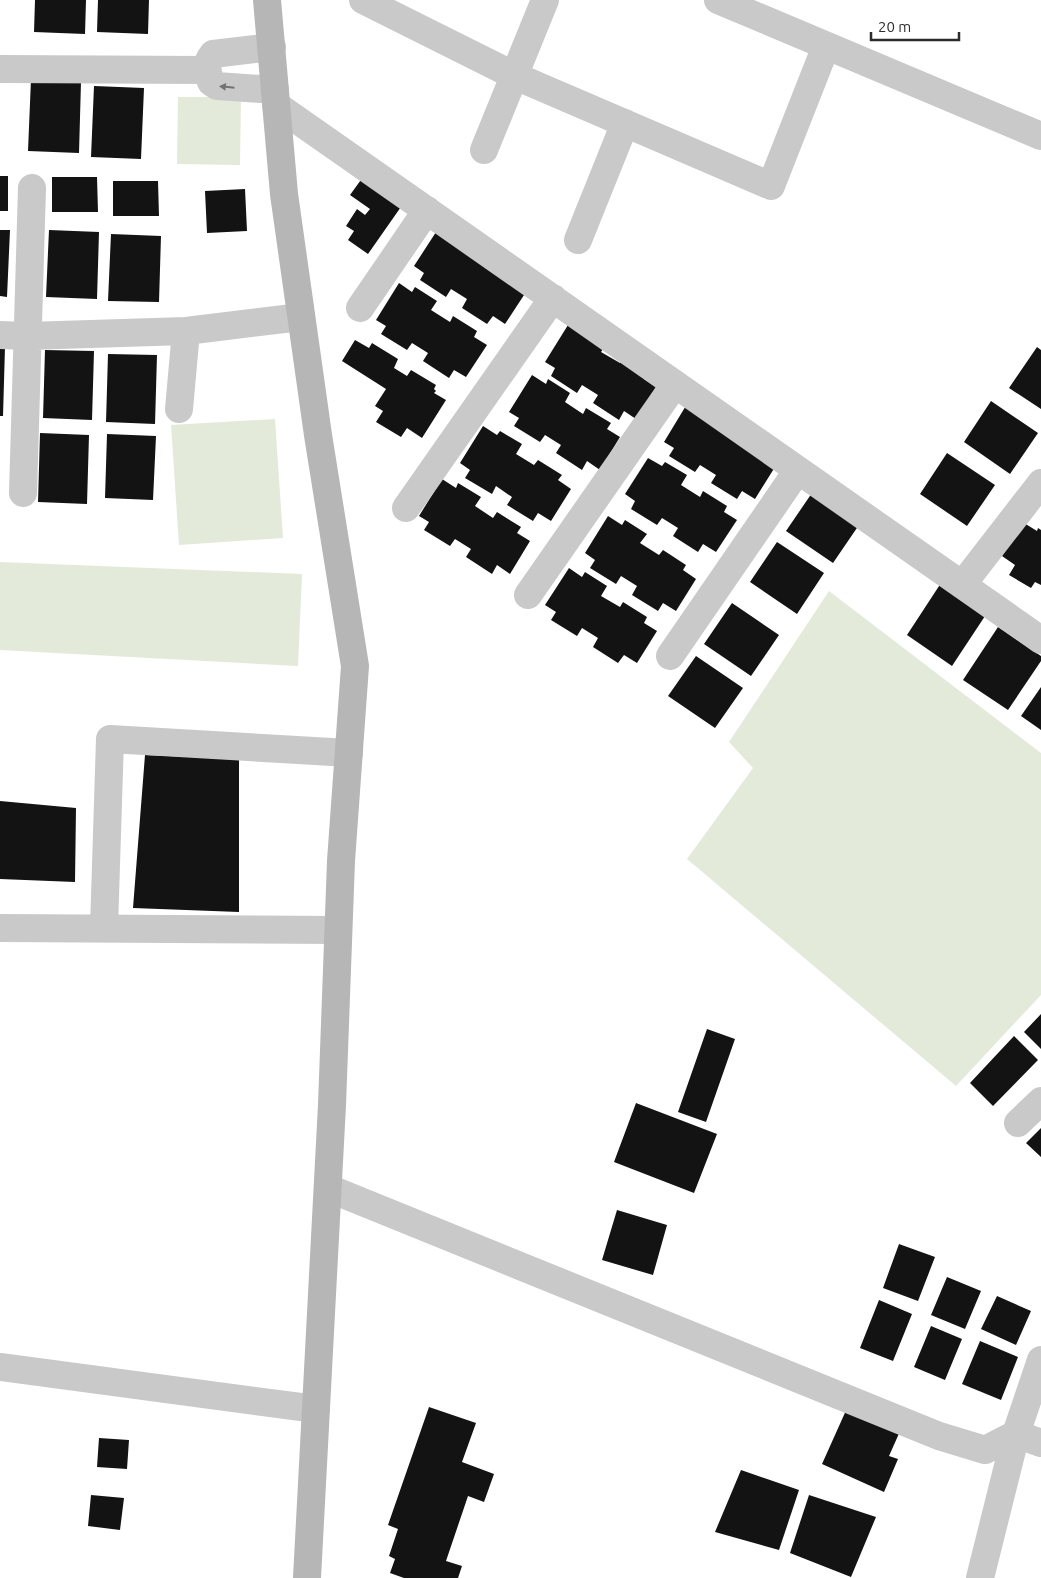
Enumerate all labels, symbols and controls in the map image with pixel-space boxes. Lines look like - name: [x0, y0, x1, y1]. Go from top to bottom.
- scale bar: [871, 10, 958, 42]
- text: 20 m: [878, 18, 911, 35]
- one-way arrow: [218, 83, 234, 91]

